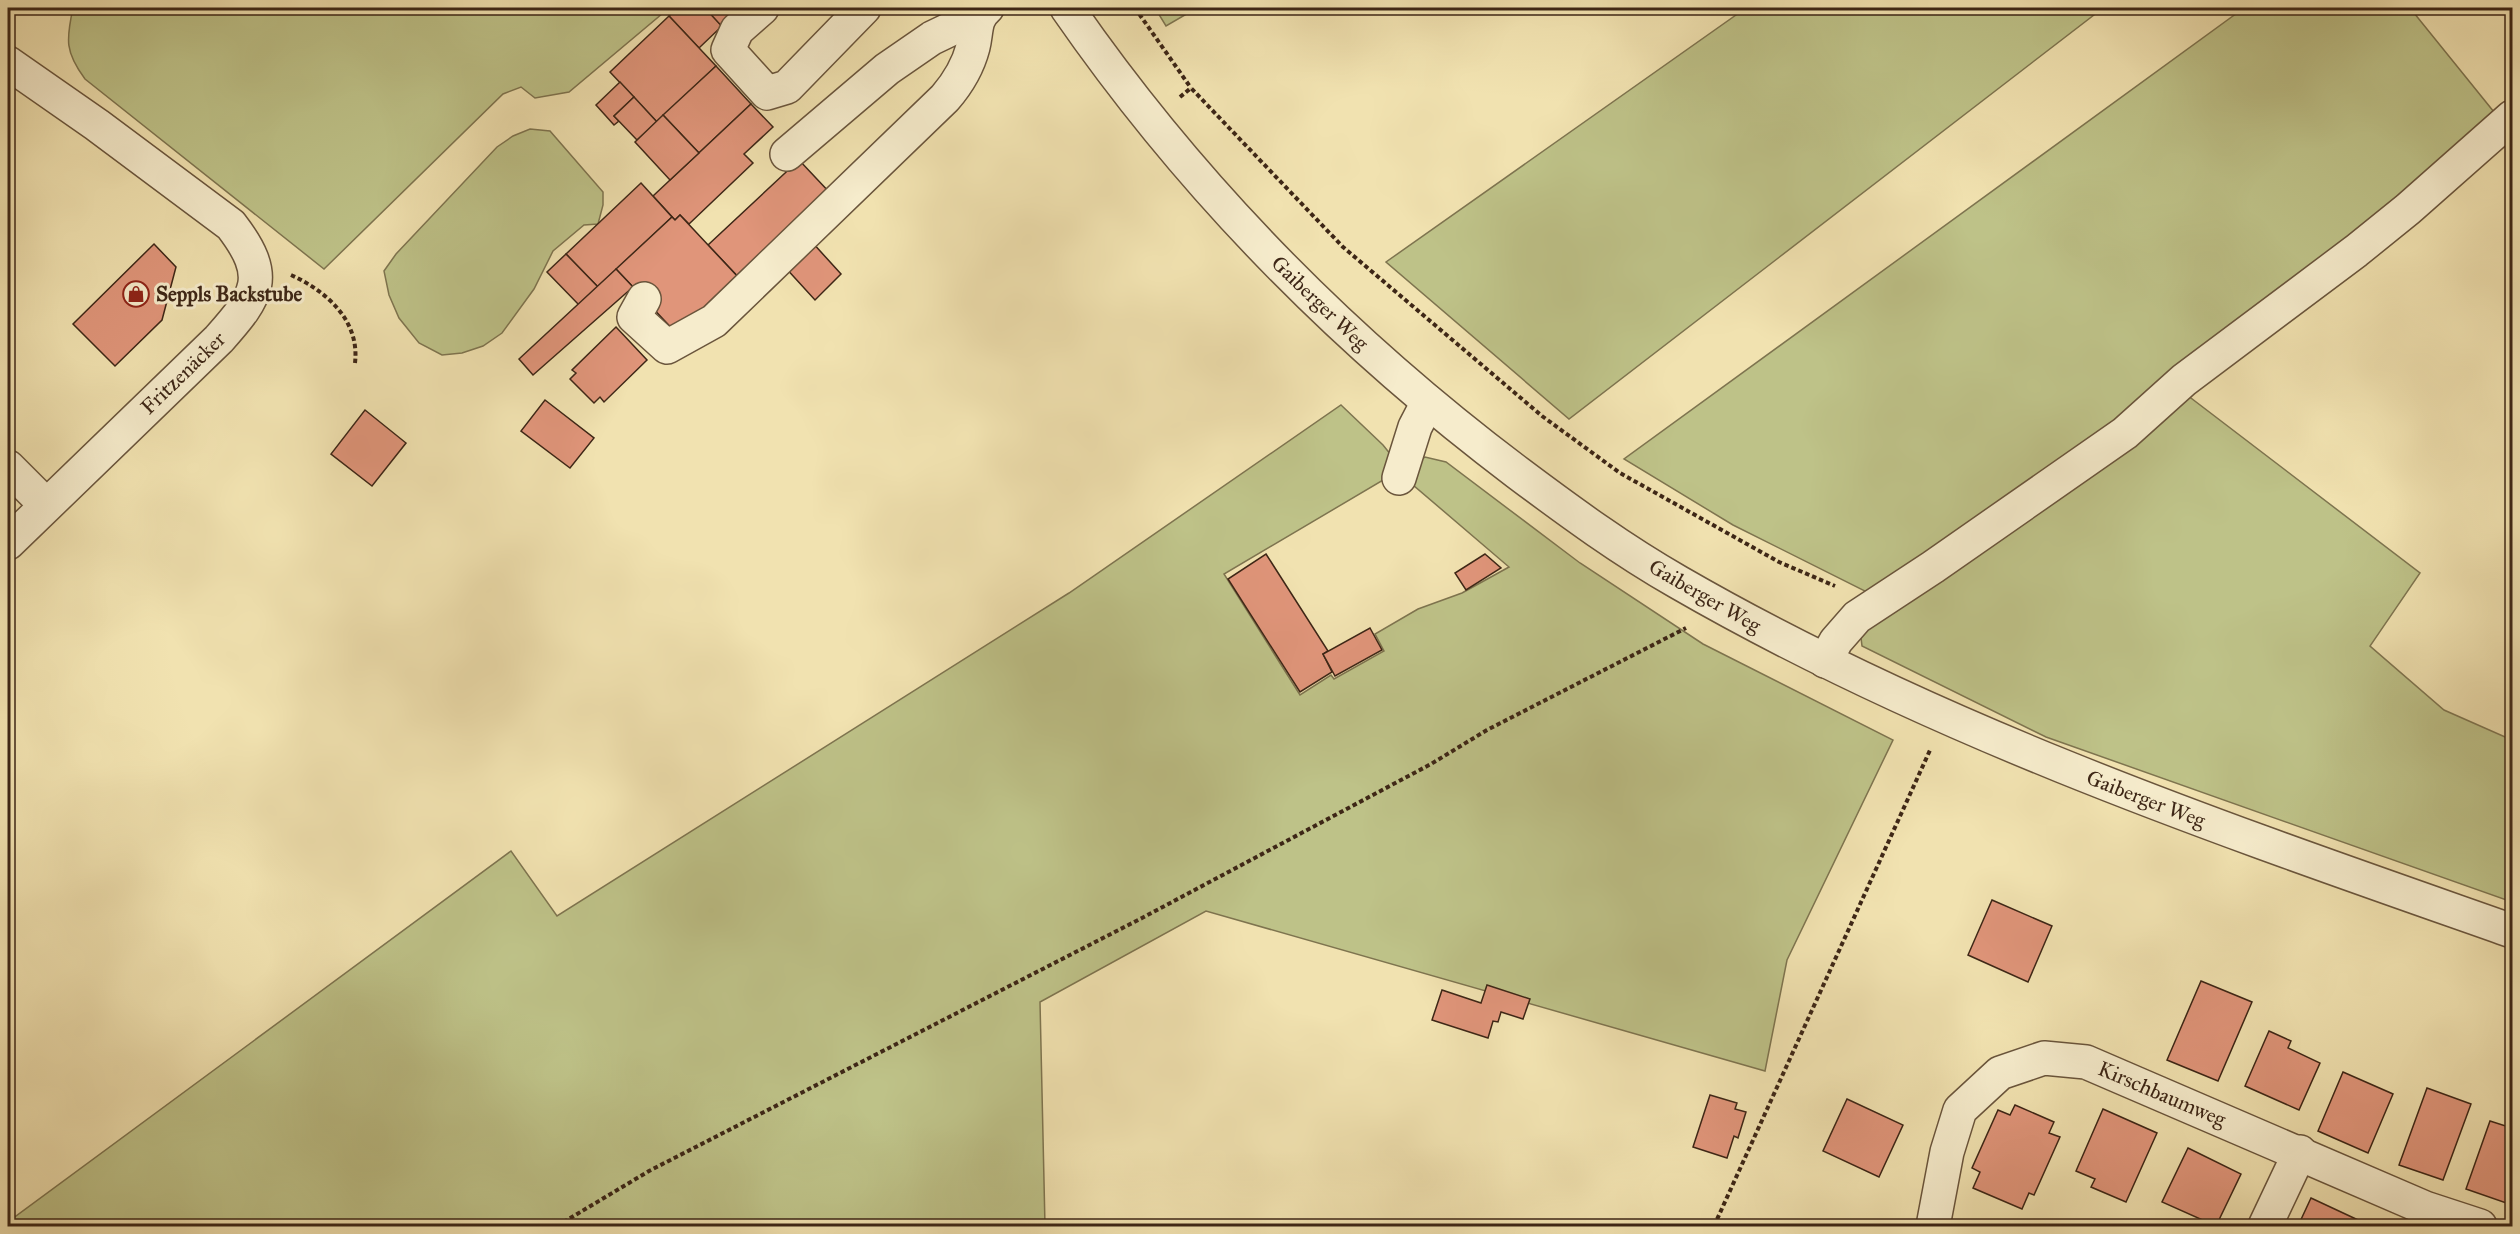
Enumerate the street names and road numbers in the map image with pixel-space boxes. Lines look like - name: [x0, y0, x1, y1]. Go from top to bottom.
- street label: Gaiberger Weg: [1266, 250, 1374, 356]
- street label: Fritzenäcker: [135, 326, 231, 420]
- street label: Gaiberger Weg: [1644, 553, 1766, 639]
- street label: Gaiberger Weg: [2083, 764, 2209, 834]
- street label: Kirschbaumweg: [2094, 1055, 2230, 1133]

